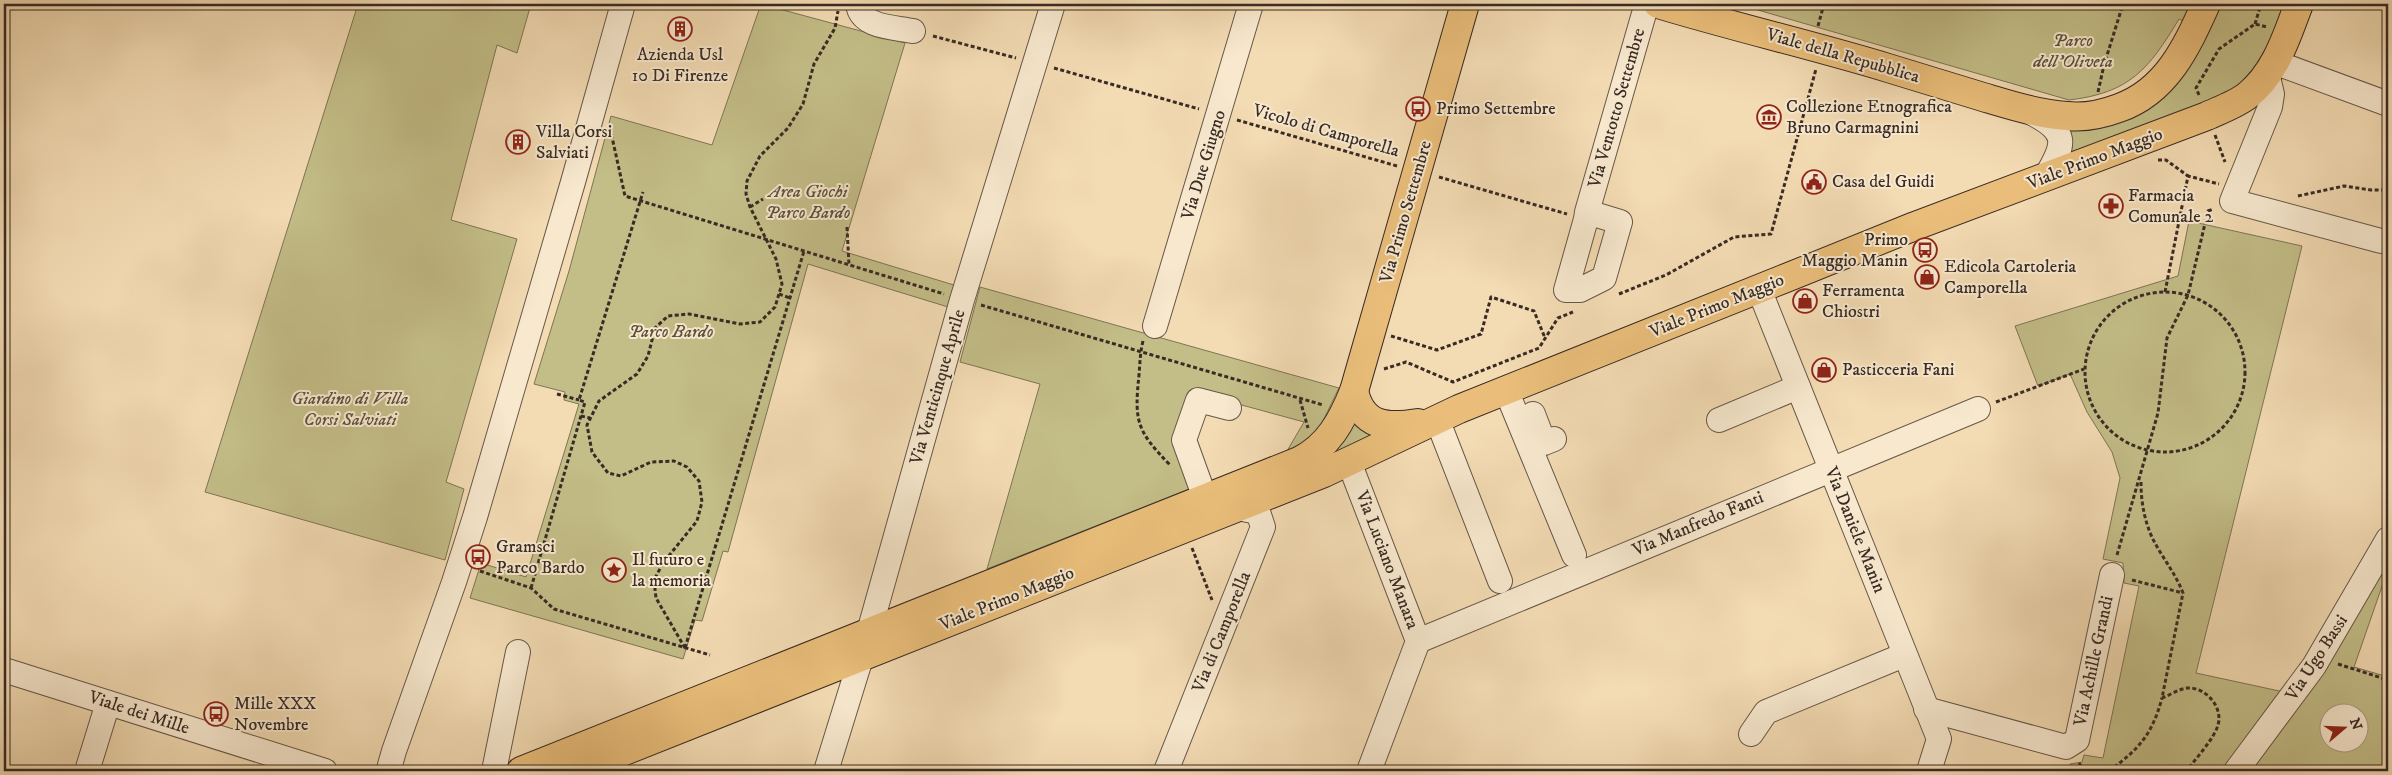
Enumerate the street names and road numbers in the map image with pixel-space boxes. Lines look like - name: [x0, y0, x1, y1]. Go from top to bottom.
- street label: Viale della Repubblica: [1763, 23, 1922, 88]
- street label: Via Ventotto Settembre: [1583, 26, 1650, 191]
- street label: Vicolo di Camporella: [1249, 99, 1402, 163]
- street label: Via Due Giugno: [1177, 107, 1231, 223]
- street label: Viale Primo Maggio: [2023, 123, 2166, 195]
- street label: Via Primo Settembre: [1375, 138, 1437, 287]
- street label: Viale Primo Maggio: [1646, 269, 1788, 343]
- street label: Via Venticinque Aprile: [905, 307, 971, 468]
- street label: Via Daniele Manin: [1819, 463, 1891, 597]
- street label: Via Manfredo Fanti: [1628, 486, 1767, 562]
- street label: Via Luciano Manara: [1350, 487, 1424, 633]
- street label: Viale Primo Maggio: [936, 562, 1078, 636]
- street label: Via di Camporella: [1187, 568, 1256, 697]
- street label: Via Achille Grandi: [2069, 594, 2119, 729]
- street label: Via Ugo Bassi: [2281, 611, 2353, 706]
- street label: Viale dei Mille: [85, 686, 192, 740]

